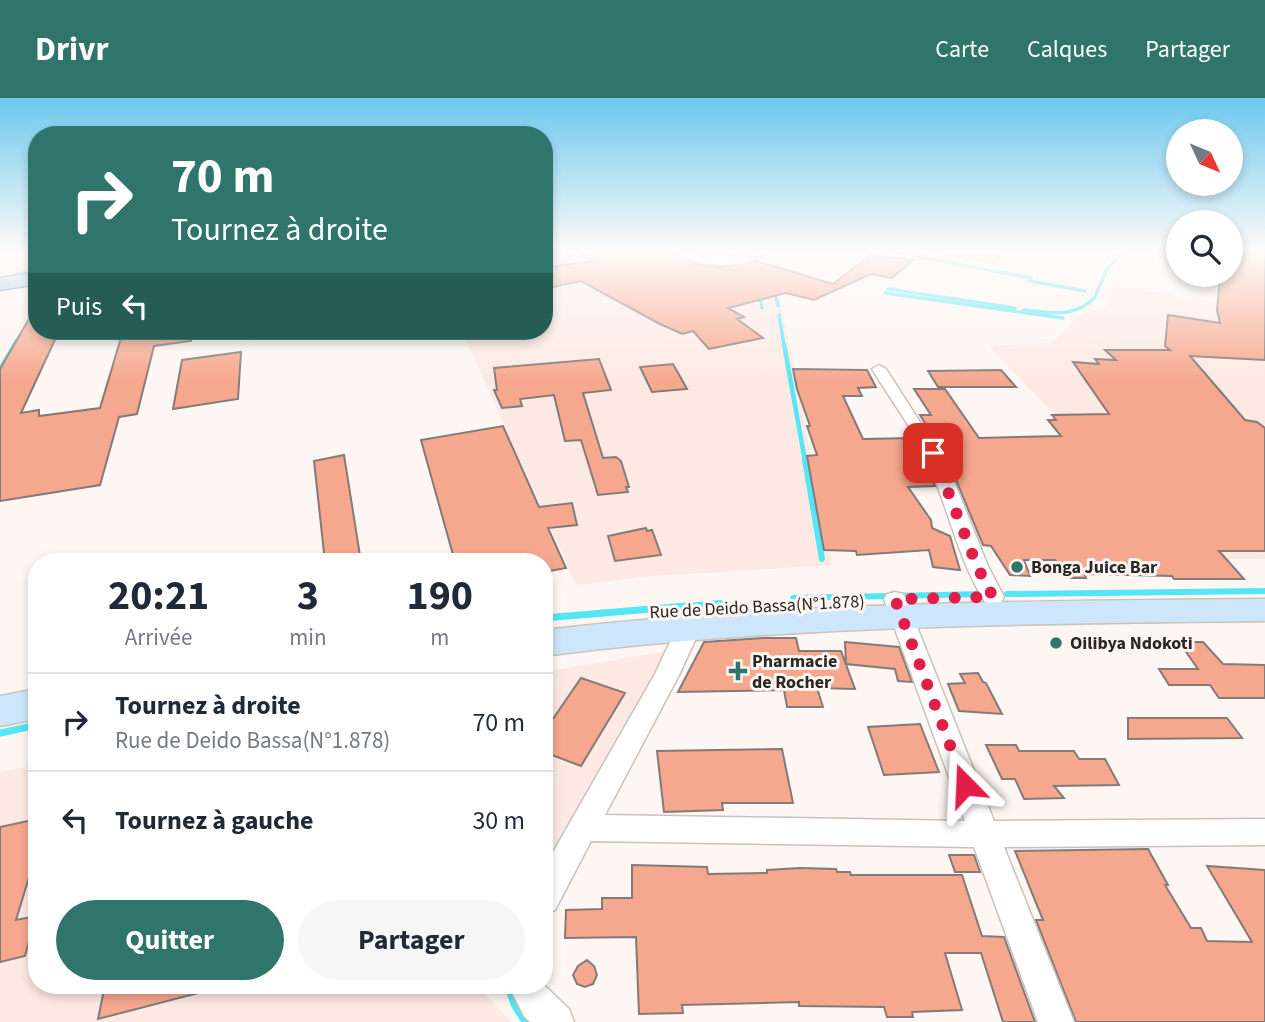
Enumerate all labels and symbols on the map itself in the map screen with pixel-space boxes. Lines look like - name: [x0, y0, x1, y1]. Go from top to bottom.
- north arrow: [1166, 119, 1242, 196]
- pin: [903, 423, 963, 483]
- place label: Bonga Juice Bar: [1031, 555, 1158, 580]
- marker: Bonga Juice Bar: [1009, 559, 1025, 575]
- street label: Rue de Deido Bassa(N°1.878): [649, 589, 865, 625]
- place label: Oilibya Ndokoti: [1070, 631, 1193, 656]
- marker: Oilibya Ndokoti: [1048, 635, 1064, 651]
- place label: Pharmacie de Rocher: [752, 649, 837, 695]
- marker: Pharmacie de Rocher: [730, 663, 746, 679]
- position arrow: [928, 748, 1002, 822]

